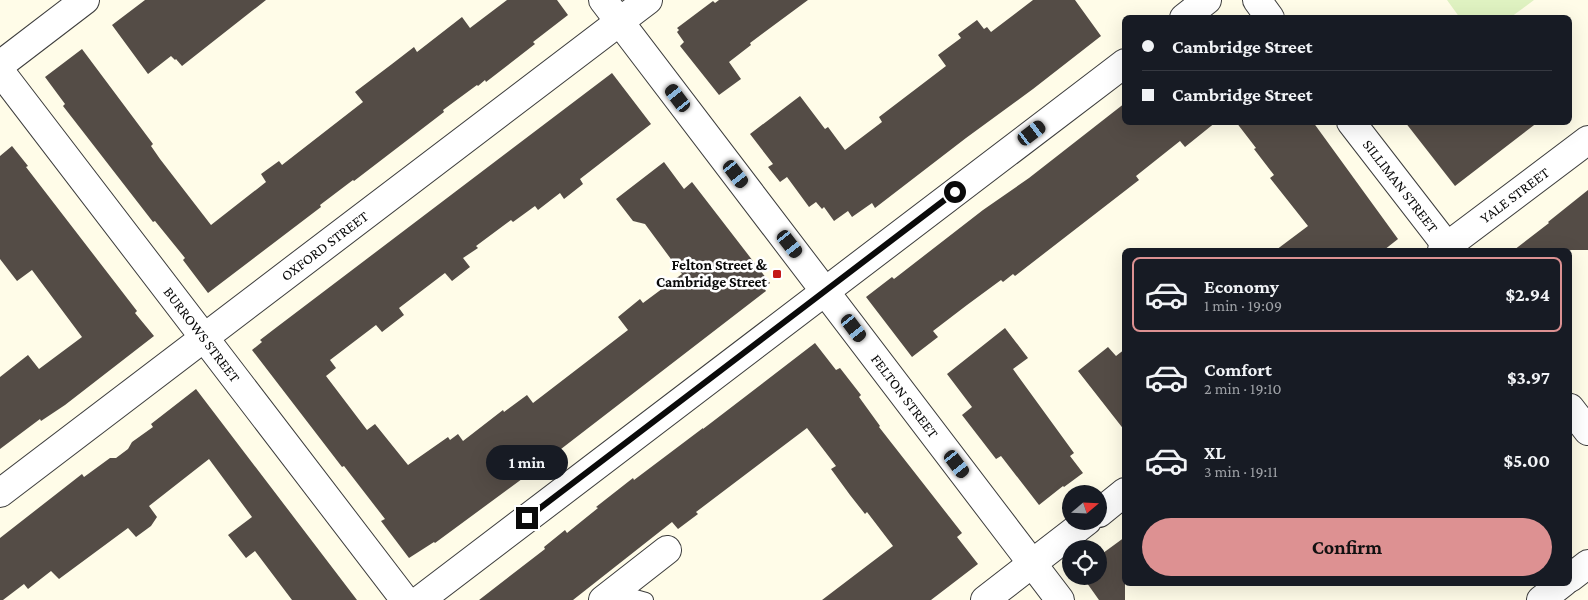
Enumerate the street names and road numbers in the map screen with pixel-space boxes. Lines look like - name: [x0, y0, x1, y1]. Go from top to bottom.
- street label: SILLIMAN STREET: [1360, 137, 1441, 236]
- street label: YALE STREET: [1477, 164, 1552, 226]
- street label: OXFORD STREET: [278, 208, 371, 284]
- street label: BURROWS STREET: [160, 284, 243, 385]
- street label: FELTON STREET: [868, 351, 942, 441]

